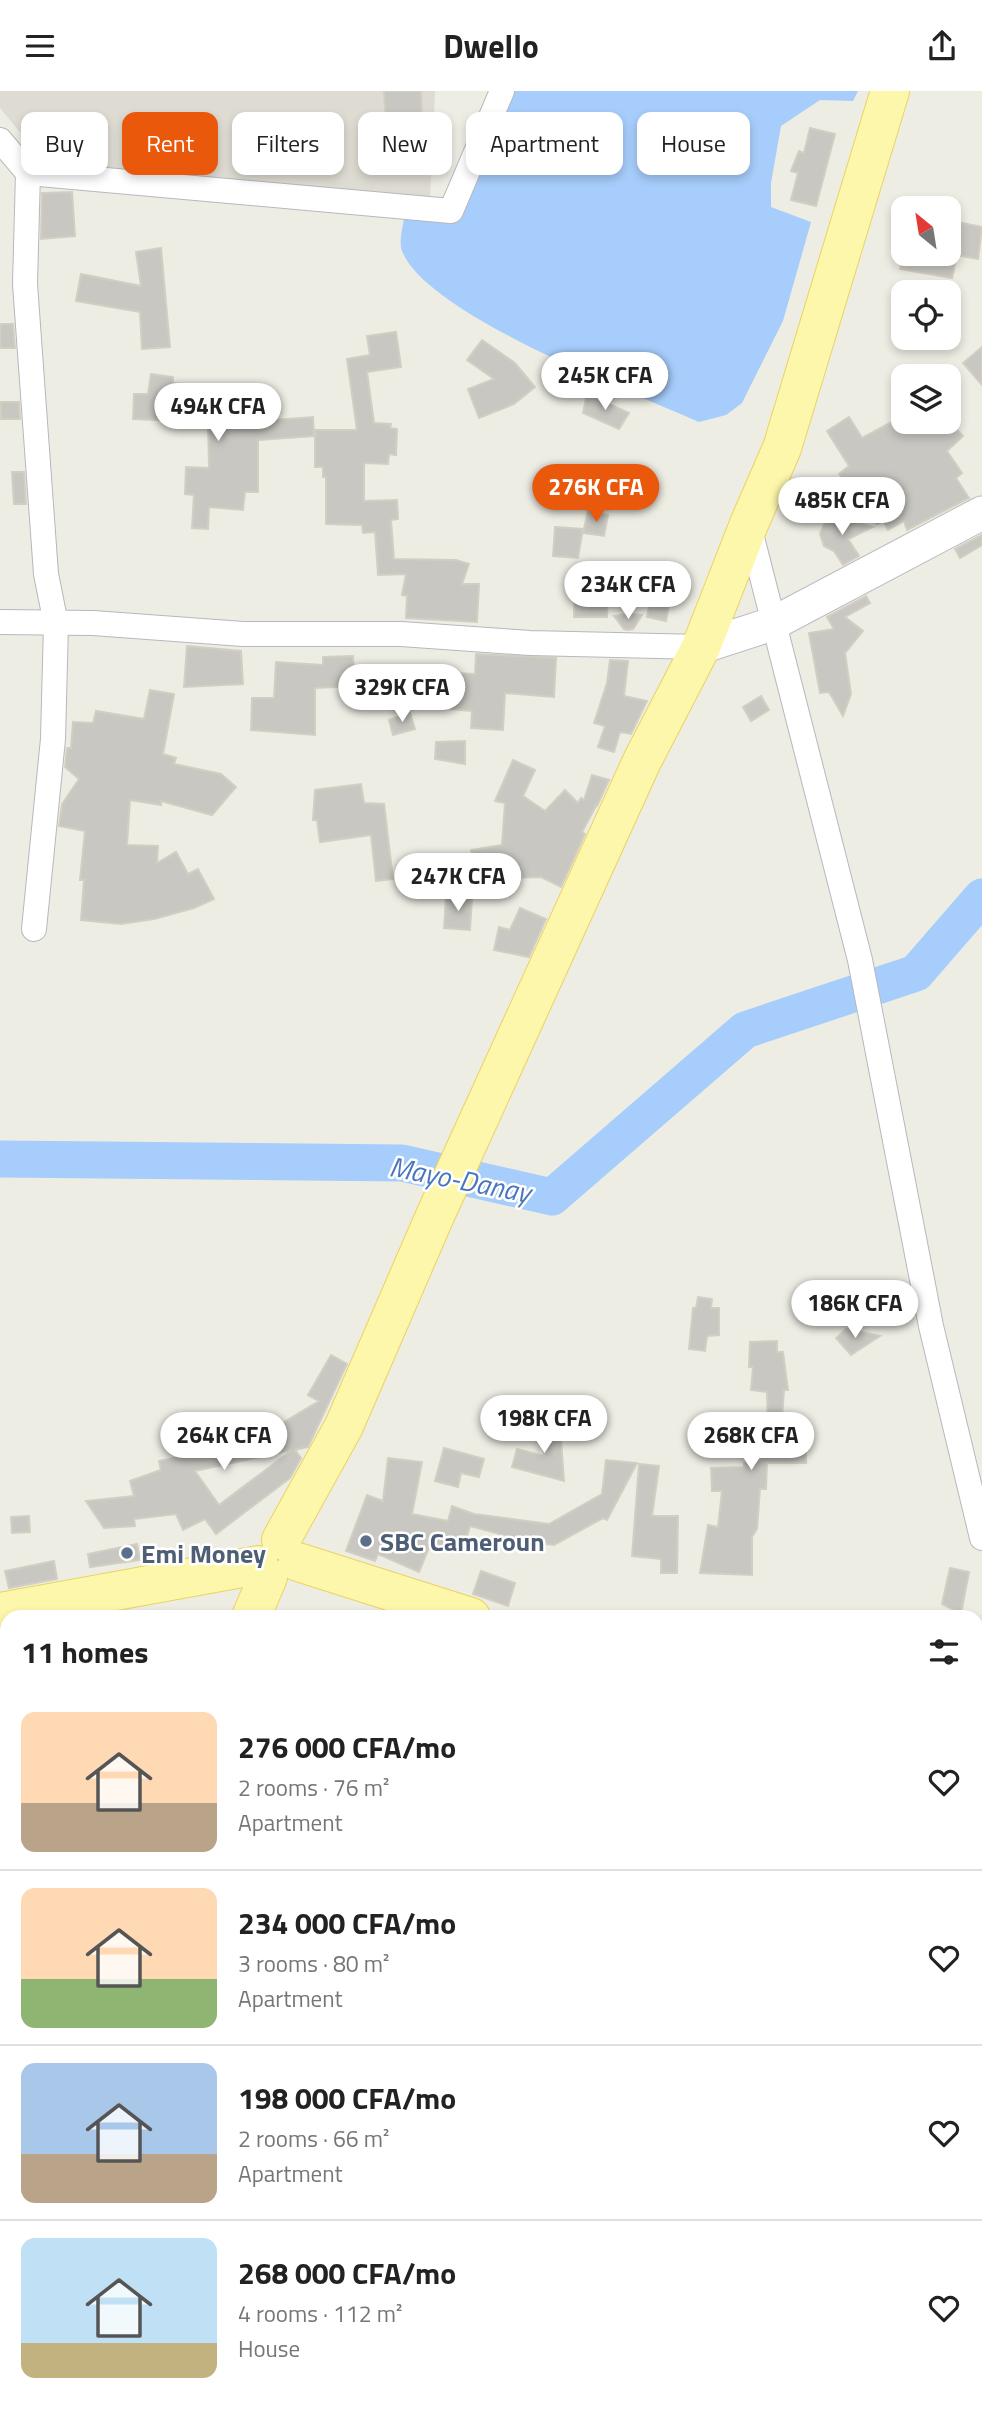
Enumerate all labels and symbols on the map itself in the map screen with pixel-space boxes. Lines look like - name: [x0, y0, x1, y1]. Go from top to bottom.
- north arrow: [891, 196, 961, 266]
- pin: 245K CFA: [533, 353, 677, 412]
- pin: 494K CFA: [146, 383, 290, 443]
- pin: 276K CFA: [524, 465, 668, 524]
- pin: 485K CFA: [770, 477, 914, 537]
- pin: 234K CFA: [556, 561, 700, 621]
- pin: 329K CFA: [330, 665, 474, 724]
- pin: 247K CFA: [386, 853, 530, 913]
- water label: Mayo-Danay: [386, 1144, 537, 1214]
- pin: 186K CFA: [783, 1281, 927, 1340]
- pin: 198K CFA: [472, 1395, 616, 1455]
- pin: 264K CFA: [152, 1413, 296, 1472]
- pin: 268K CFA: [679, 1413, 823, 1472]
- place label: SBC Cameroun: [380, 1522, 545, 1561]
- marker: SBC Cameroun: [358, 1533, 374, 1549]
- place label: Emi Money: [141, 1534, 266, 1573]
- marker: Emi Money: [119, 1545, 135, 1561]

